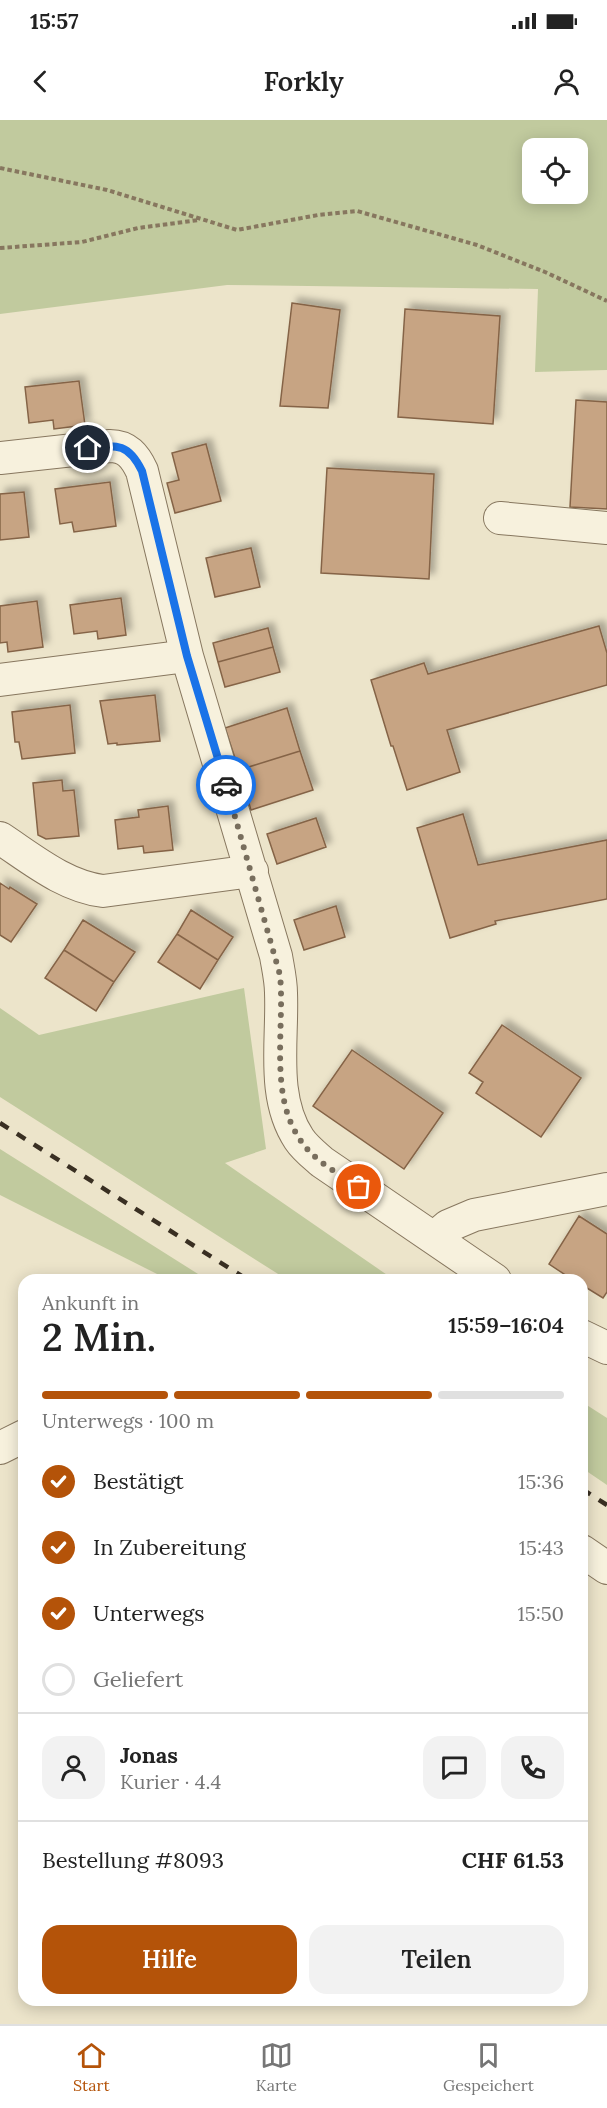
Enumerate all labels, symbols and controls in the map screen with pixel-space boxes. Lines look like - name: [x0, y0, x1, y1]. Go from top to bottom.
- text: 15:57: [30, 7, 79, 35]
- text: Forkly: [263, 64, 344, 98]
- icon: back: [24, 65, 57, 98]
- icon: person: [550, 65, 583, 98]
- map controls: [522, 138, 588, 204]
- button: locate: [522, 138, 588, 204]
- pin: [62, 422, 113, 473]
- icon: home: [71, 431, 104, 464]
- courier: [196, 755, 256, 815]
- icon: car: [210, 769, 243, 802]
- pin: [333, 1161, 384, 1212]
- icon: bag: [342, 1170, 375, 1203]
- text: Ankunft in: [42, 1290, 139, 1315]
- text: 15:59–16:04: [448, 1311, 564, 1339]
- text: 2 Min.: [42, 1312, 156, 1362]
- text: Unterwegs · 100 m: [42, 1408, 214, 1433]
- icon: check: [42, 1465, 75, 1498]
- text: Bestätigt: [93, 1467, 184, 1495]
- text: 15:36: [518, 1469, 564, 1494]
- icon: check: [42, 1531, 75, 1564]
- text: In Zubereitung: [93, 1533, 246, 1561]
- text: 15:43: [519, 1535, 564, 1560]
- icon: check: [42, 1597, 75, 1630]
- text: Unterwegs: [93, 1599, 204, 1627]
- text: 15:50: [518, 1601, 564, 1626]
- text: Geliefert: [93, 1665, 183, 1693]
- button: person: [42, 1736, 105, 1799]
- button: chat: [423, 1736, 486, 1799]
- button: phone: [501, 1736, 564, 1799]
- text: Jonas: [120, 1741, 178, 1769]
- text: Kurier · 4.4: [120, 1769, 221, 1794]
- text: Bestellung #8093: [42, 1846, 224, 1874]
- text: CHF 61.53: [462, 1846, 564, 1874]
- button: Hilfe: [42, 1925, 297, 1994]
- button: Teilen: [309, 1925, 564, 1994]
- tab: Start: [73, 2039, 110, 2095]
- tab: Karte: [256, 2039, 297, 2095]
- tab: Gespeichert: [443, 2039, 534, 2095]

